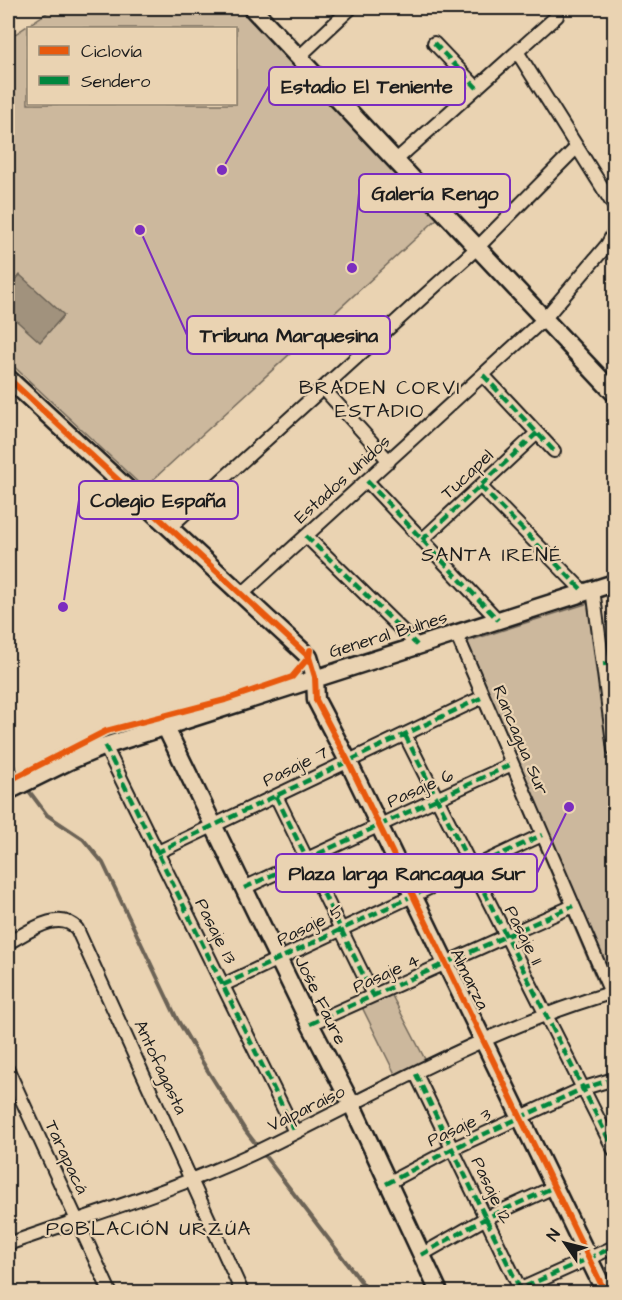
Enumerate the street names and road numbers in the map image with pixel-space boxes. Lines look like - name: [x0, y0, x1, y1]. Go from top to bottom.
- street label: Estados Unidos: [289, 429, 396, 529]
- street label: Tucapel: [436, 443, 499, 505]
- street label: General Bulnes: [326, 605, 450, 664]
- street label: Rancagua Sur: [485, 681, 555, 799]
- street label: Pasaje 7: [258, 740, 332, 793]
- street label: Pasaje 6: [383, 763, 457, 814]
- street label: Pasaje 13: [188, 894, 243, 968]
- street label: Pasaje 5: [273, 898, 348, 952]
- street label: Pasaje 11: [498, 901, 549, 969]
- street label: Almarza: [444, 944, 495, 1014]
- street label: Pasaje 4: [349, 948, 424, 999]
- street label: Jośe Faure: [288, 952, 353, 1049]
- street label: Antofagasta: [127, 1016, 193, 1119]
- street label: Valparaíso: [263, 1079, 349, 1138]
- street label: Pasaje 3: [423, 1102, 495, 1153]
- street label: Tarapacá: [38, 1116, 95, 1198]
- street label: Pasaje 12: [465, 1153, 519, 1228]

